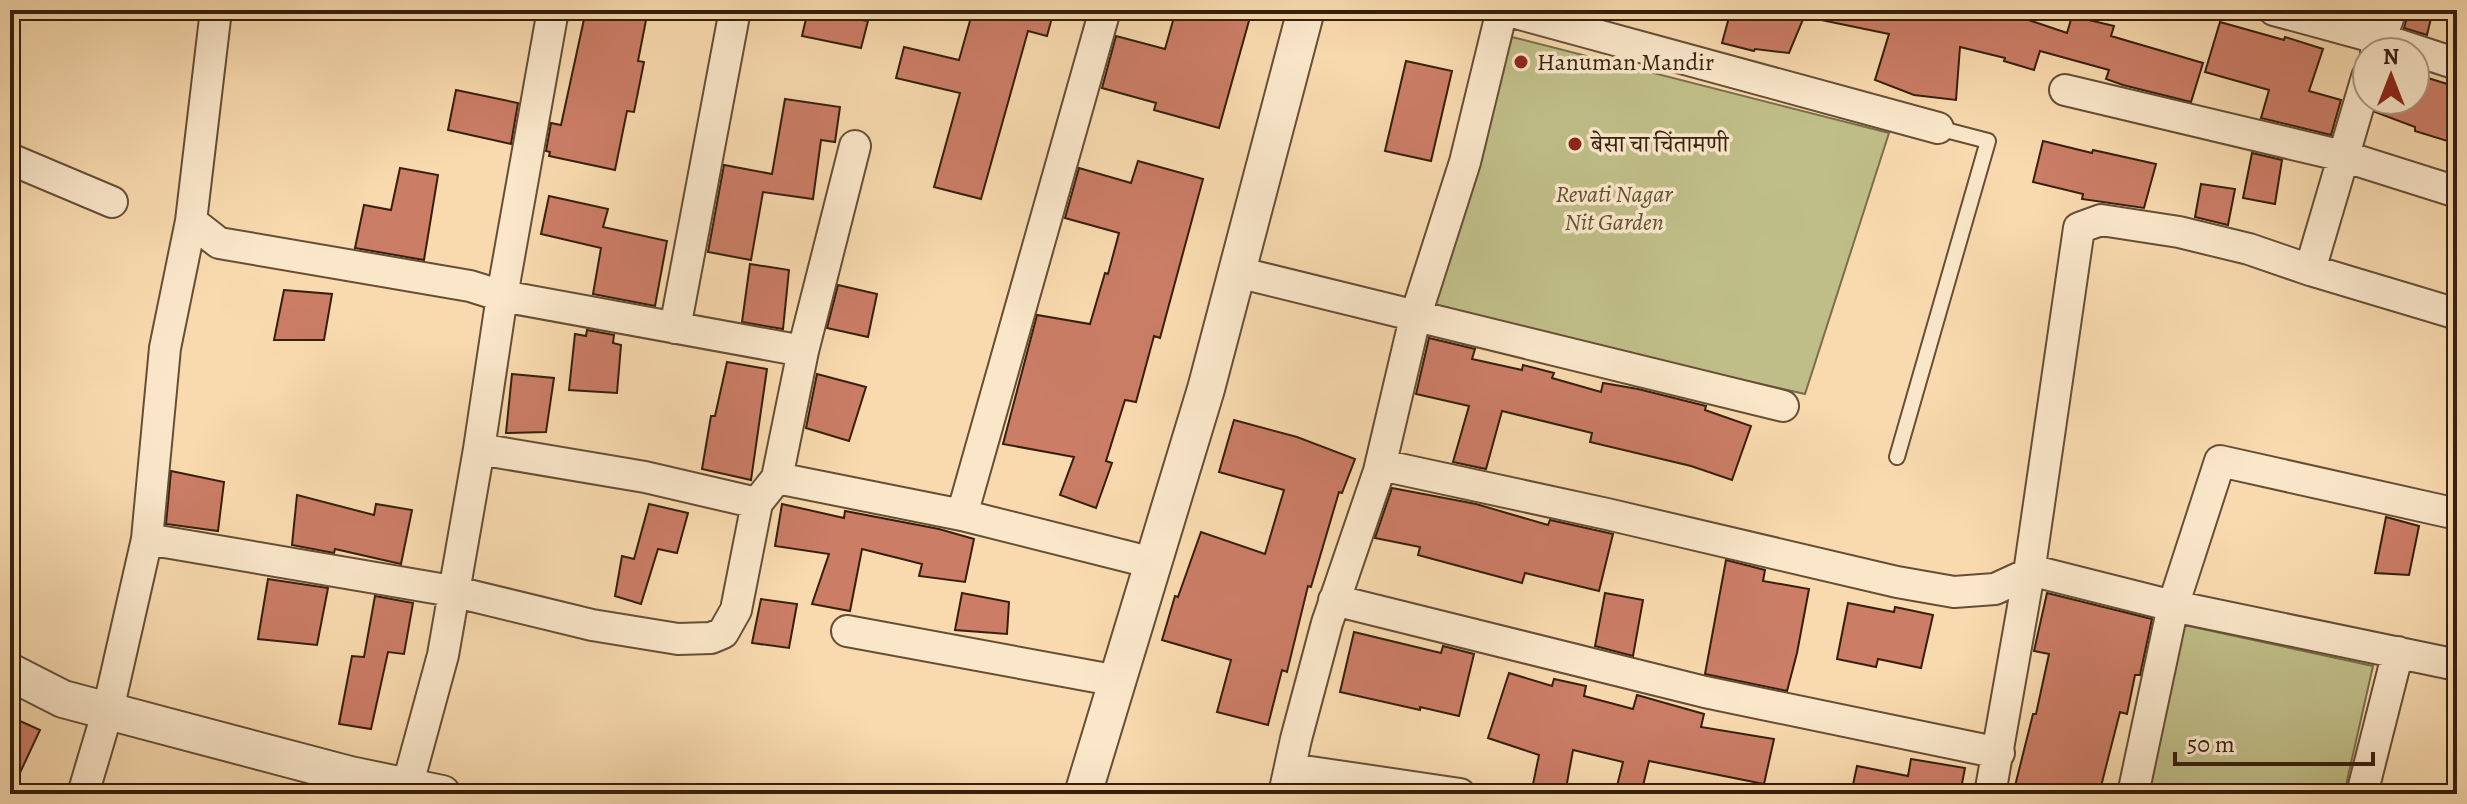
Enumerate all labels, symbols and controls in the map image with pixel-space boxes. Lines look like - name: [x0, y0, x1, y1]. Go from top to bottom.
- north arrow: [2351, 36, 2431, 116]
- text: N: [2383, 42, 2399, 72]
- place label: Hanuman Mandir: [1537, 46, 1714, 78]
- marker: Hanuman Mandir: [1512, 53, 1530, 71]
- place label: बेसा चा चिंतामणी: [1590, 128, 1729, 160]
- marker: बेसा चा चिंतामणी: [1566, 135, 1584, 153]
- park label: Revati Nagar Nit Garden: [1555, 178, 1673, 238]
- scale bar: [2175, 716, 2373, 766]
- text: 50 m: [2187, 728, 2235, 760]

